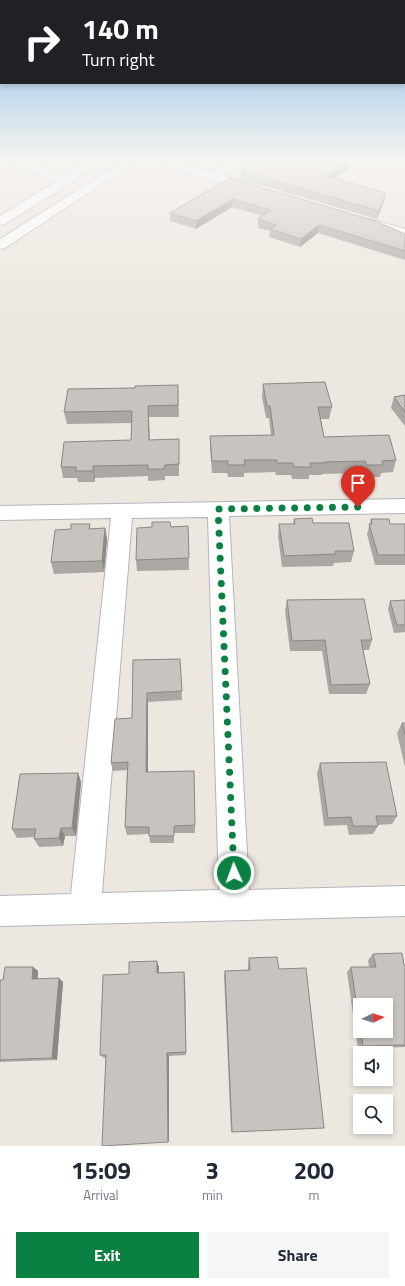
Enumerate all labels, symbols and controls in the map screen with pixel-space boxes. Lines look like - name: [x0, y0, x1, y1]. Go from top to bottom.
- text: 140 m: [82, 7, 159, 50]
- icon: right: [16, 16, 68, 68]
- text: Turn right: [82, 46, 155, 73]
- pin: [341, 466, 375, 507]
- icon: arrive: [347, 472, 369, 494]
- position arrow: [213, 852, 255, 894]
- north arrow: [353, 998, 393, 1038]
- map controls: [353, 998, 393, 1134]
- button: sound: [353, 1046, 393, 1086]
- button: search: [353, 1094, 393, 1134]
- text: 15:09: [71, 1152, 131, 1188]
- text: 3: [206, 1152, 219, 1188]
- text: 200: [294, 1152, 334, 1188]
- text: Arrival: [83, 1185, 119, 1205]
- text: min: [202, 1185, 223, 1205]
- text: m: [308, 1185, 319, 1205]
- button: Exit: [16, 1232, 199, 1278]
- button: Share: [207, 1232, 389, 1278]

